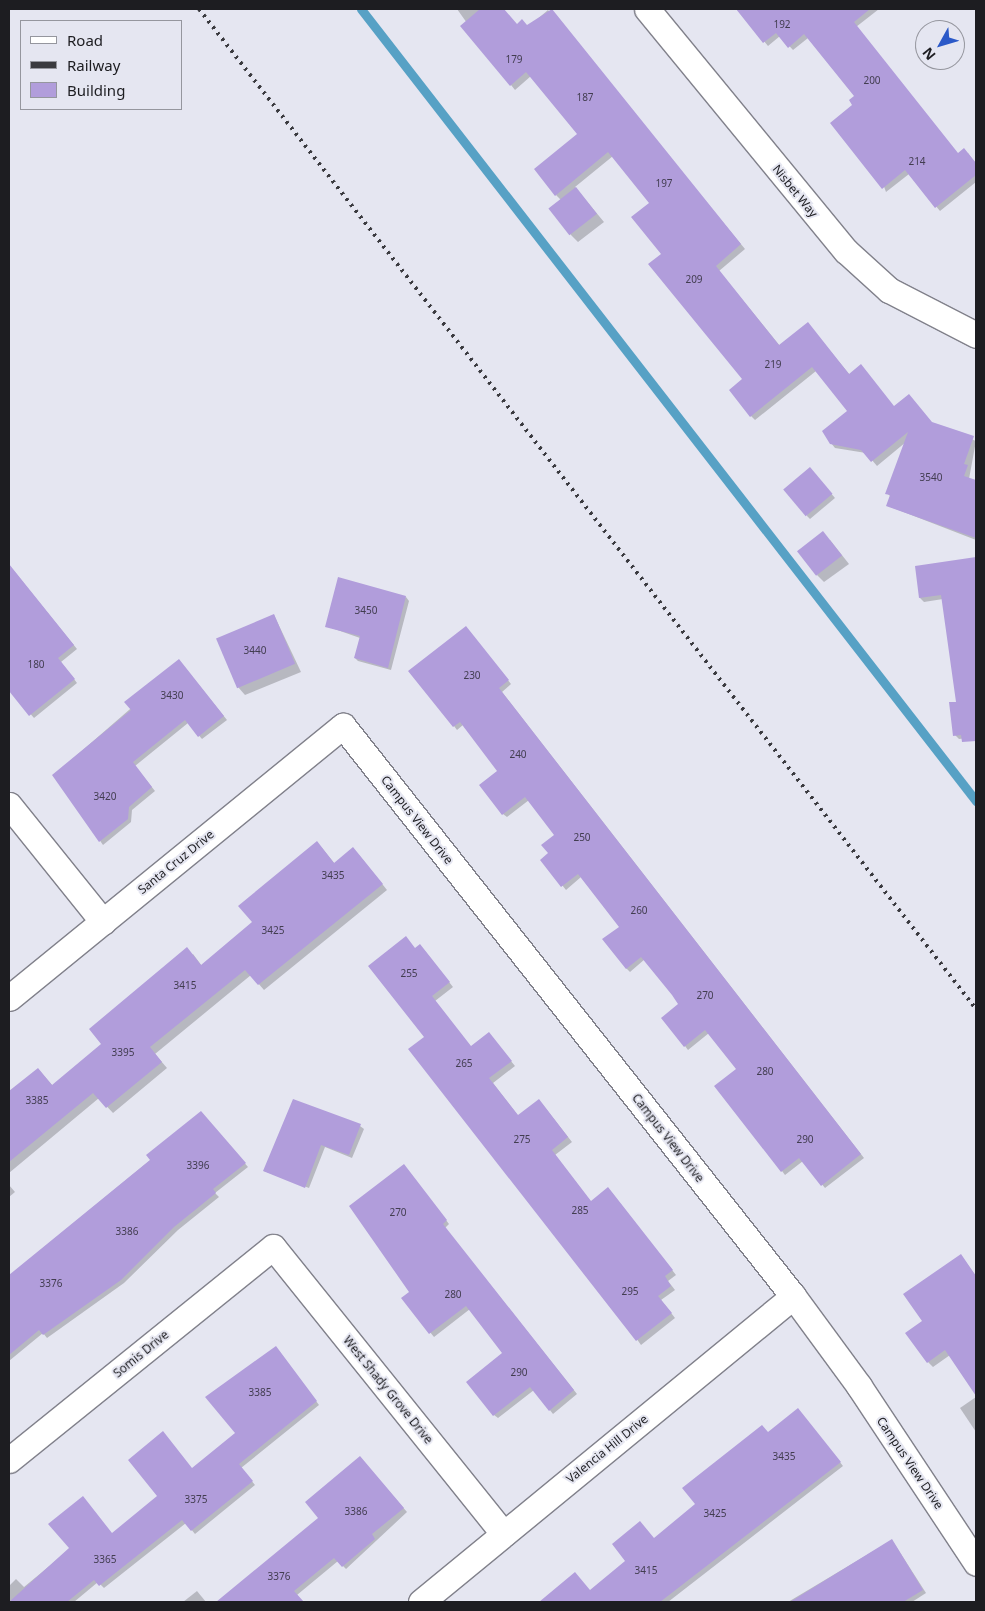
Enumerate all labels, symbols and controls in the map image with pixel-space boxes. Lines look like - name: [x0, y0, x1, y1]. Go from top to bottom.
- house number: 192: [773, 19, 791, 31]
- legend: [20, 20, 182, 110]
- north arrow: [915, 20, 965, 70]
- text: Road: [67, 30, 103, 50]
- text: N: [918, 44, 940, 65]
- house number: 179: [505, 54, 523, 66]
- text: Railway: [67, 55, 120, 75]
- house number: 200: [863, 75, 881, 87]
- text: Building: [67, 80, 125, 100]
- house number: 187: [576, 92, 594, 104]
- house number: 214: [908, 156, 926, 168]
- street label: Nisbet Way: [769, 162, 821, 220]
- house number: 197: [655, 178, 673, 190]
- house number: 209: [685, 274, 703, 286]
- house number: 219: [764, 359, 782, 371]
- house number: 3540: [920, 472, 942, 484]
- house number: 3450: [355, 605, 377, 617]
- house number: 3440: [244, 645, 266, 657]
- house number: 180: [27, 659, 45, 671]
- house number: 230: [463, 670, 481, 682]
- house number: 3430: [161, 690, 183, 702]
- house number: 240: [509, 749, 527, 761]
- street label: Campus View Drive: [378, 773, 456, 867]
- house number: 3420: [94, 791, 116, 803]
- street label: Santa Cruz Drive: [135, 827, 217, 897]
- house number: 250: [573, 832, 591, 844]
- house number: 3435: [322, 870, 344, 882]
- house number: 260: [630, 905, 648, 917]
- house number: 3425: [262, 925, 284, 937]
- house number: 255: [400, 968, 418, 980]
- house number: 3415: [174, 980, 196, 992]
- house number: 270: [696, 990, 714, 1002]
- house number: 3395: [112, 1047, 134, 1059]
- house number: 265: [455, 1058, 473, 1070]
- house number: 280: [756, 1066, 774, 1078]
- street label: Campus View Drive: [629, 1091, 707, 1185]
- house number: 3385: [26, 1095, 48, 1107]
- house number: 275: [513, 1134, 531, 1146]
- house number: 290: [796, 1134, 814, 1146]
- house number: 3396: [187, 1160, 209, 1172]
- house number: 285: [571, 1205, 589, 1217]
- house number: 270: [389, 1207, 407, 1219]
- house number: 3386: [116, 1226, 138, 1238]
- house number: 3376: [40, 1278, 62, 1290]
- house number: 295: [621, 1286, 639, 1298]
- house number: 280: [444, 1289, 462, 1301]
- street label: Somis Drive: [111, 1327, 171, 1381]
- street label: West Shady Grove Drive: [340, 1333, 436, 1447]
- house number: 290: [510, 1367, 528, 1379]
- house number: 3385: [249, 1387, 271, 1399]
- street label: Valencia Hill Drive: [563, 1412, 651, 1486]
- street label: Campus View Drive: [874, 1414, 946, 1512]
- house number: 3435: [773, 1451, 795, 1463]
- house number: 3375: [185, 1494, 207, 1506]
- house number: 3386: [345, 1506, 367, 1518]
- house number: 3425: [704, 1508, 726, 1520]
- house number: 3365: [94, 1554, 116, 1566]
- house number: 3415: [635, 1565, 657, 1577]
- house number: 3376: [268, 1571, 290, 1583]

